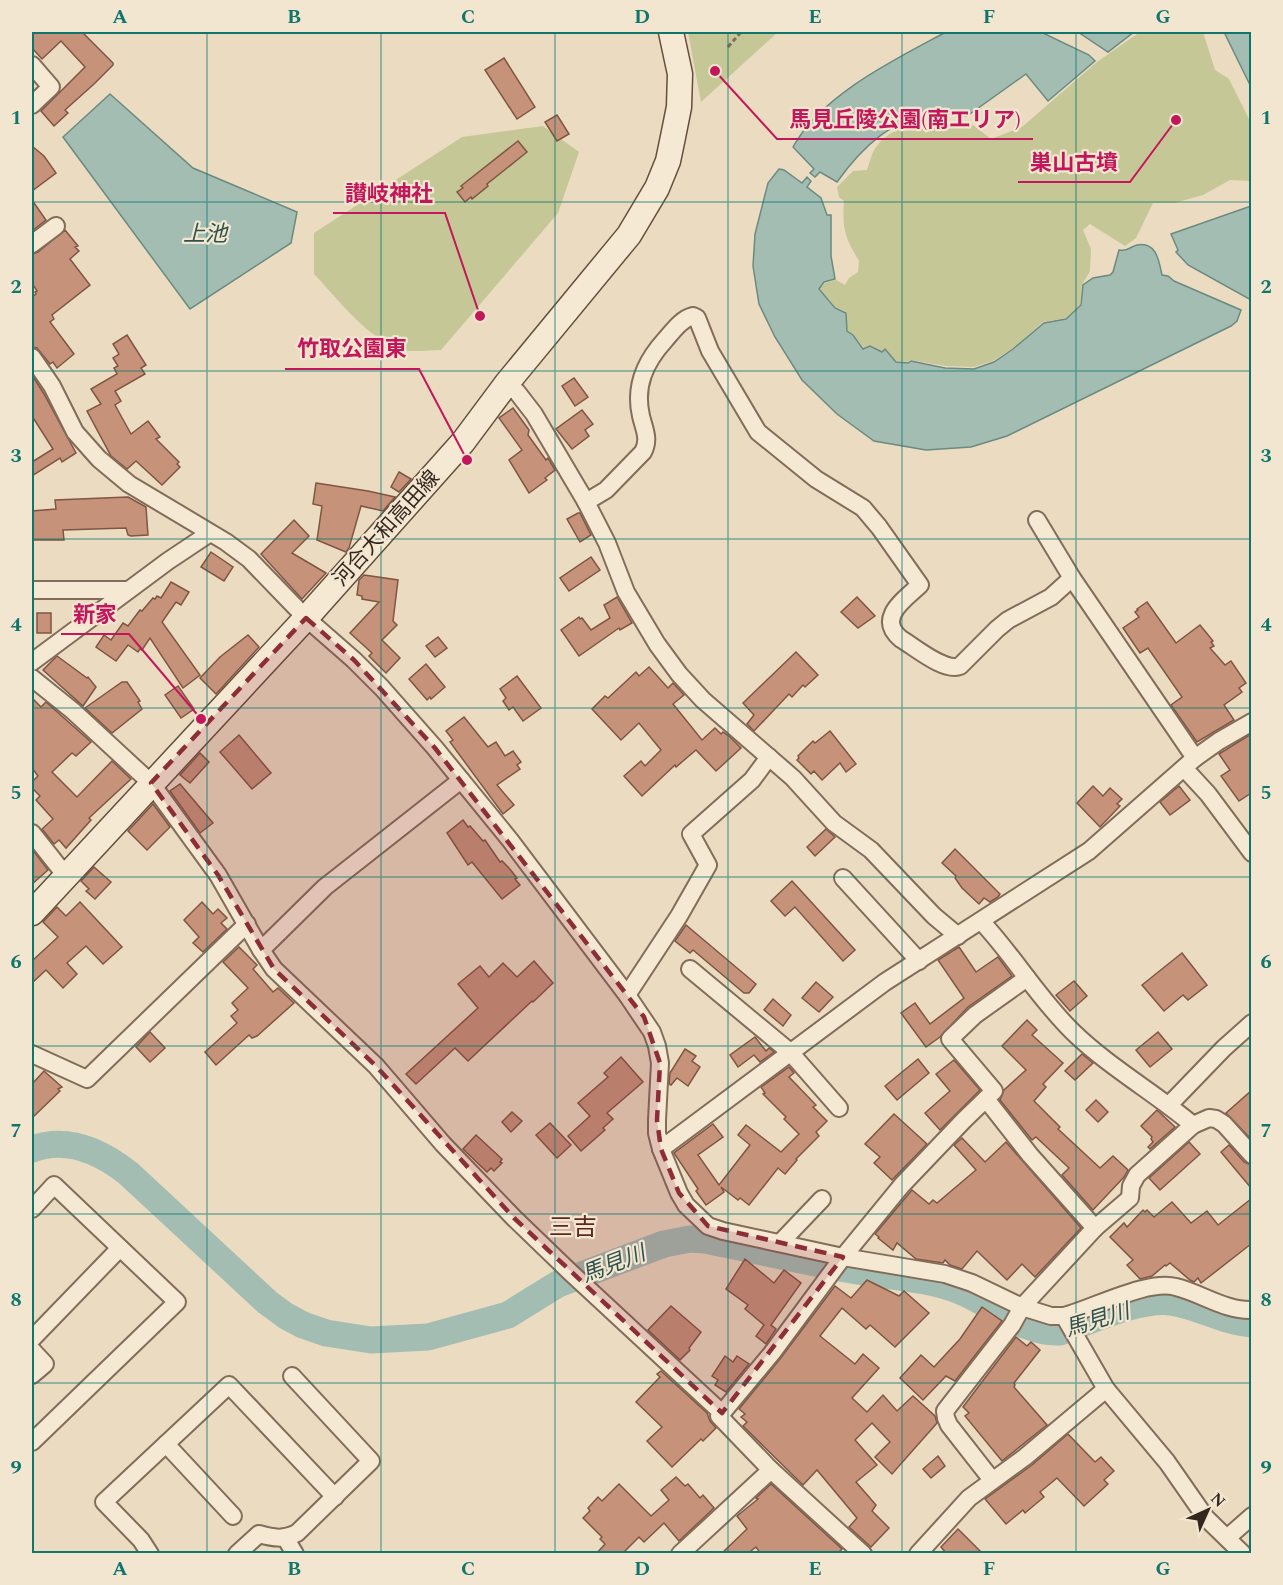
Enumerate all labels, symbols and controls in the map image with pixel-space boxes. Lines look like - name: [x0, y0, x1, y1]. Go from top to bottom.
- text: A: [112, 2, 128, 32]
- text: B: [287, 2, 301, 32]
- text: C: [461, 2, 475, 32]
- text: D: [634, 2, 650, 32]
- text: E: [808, 2, 822, 32]
- text: F: [983, 2, 995, 32]
- text: G: [1155, 2, 1171, 32]
- callout: 馬見丘陵公園(南エリア): [777, 99, 1033, 139]
- text: 1: [10, 103, 22, 133]
- text: 1: [1260, 103, 1272, 133]
- text: 馬見丘陵公園(南エリア): [789, 104, 1021, 137]
- callout: 巣山古墳: [1018, 142, 1130, 182]
- text: 巣山古墳: [1030, 147, 1118, 180]
- callout: 讃岐神社: [333, 173, 445, 213]
- text: 讃岐神社: [345, 178, 433, 211]
- water label: 上池: [183, 218, 229, 251]
- text: 2: [10, 272, 22, 302]
- text: 2: [1260, 272, 1272, 302]
- callout: 竹取公園東: [285, 329, 419, 369]
- text: 竹取公園東: [297, 333, 407, 366]
- text: 3: [10, 441, 22, 471]
- text: 3: [1260, 441, 1272, 471]
- street label: 河合大和高田線: [326, 463, 448, 594]
- callout: 新家: [61, 594, 129, 634]
- text: 新家: [73, 599, 117, 632]
- text: 4: [10, 610, 22, 640]
- text: 4: [1260, 610, 1272, 640]
- text: 5: [10, 778, 22, 808]
- text: 5: [1260, 778, 1272, 808]
- text: 6: [10, 947, 22, 977]
- text: 6: [1260, 947, 1272, 977]
- text: 7: [10, 1116, 22, 1146]
- text: 7: [1260, 1116, 1272, 1146]
- district label: 三吉: [549, 1210, 597, 1246]
- water label: 馬見川: [577, 1236, 652, 1292]
- text: 8: [10, 1285, 22, 1315]
- text: 8: [1260, 1285, 1272, 1315]
- water label: 馬見川: [1061, 1294, 1136, 1346]
- text: 9: [10, 1453, 22, 1483]
- text: 9: [1260, 1453, 1272, 1483]
- north arrow: [1178, 1480, 1238, 1540]
- text: N: [1205, 1487, 1231, 1513]
- text: A: [112, 1554, 128, 1584]
- text: B: [287, 1554, 301, 1584]
- text: C: [461, 1554, 475, 1584]
- text: D: [634, 1554, 650, 1584]
- text: E: [808, 1554, 822, 1584]
- text: F: [983, 1554, 995, 1584]
- text: G: [1155, 1554, 1171, 1584]

